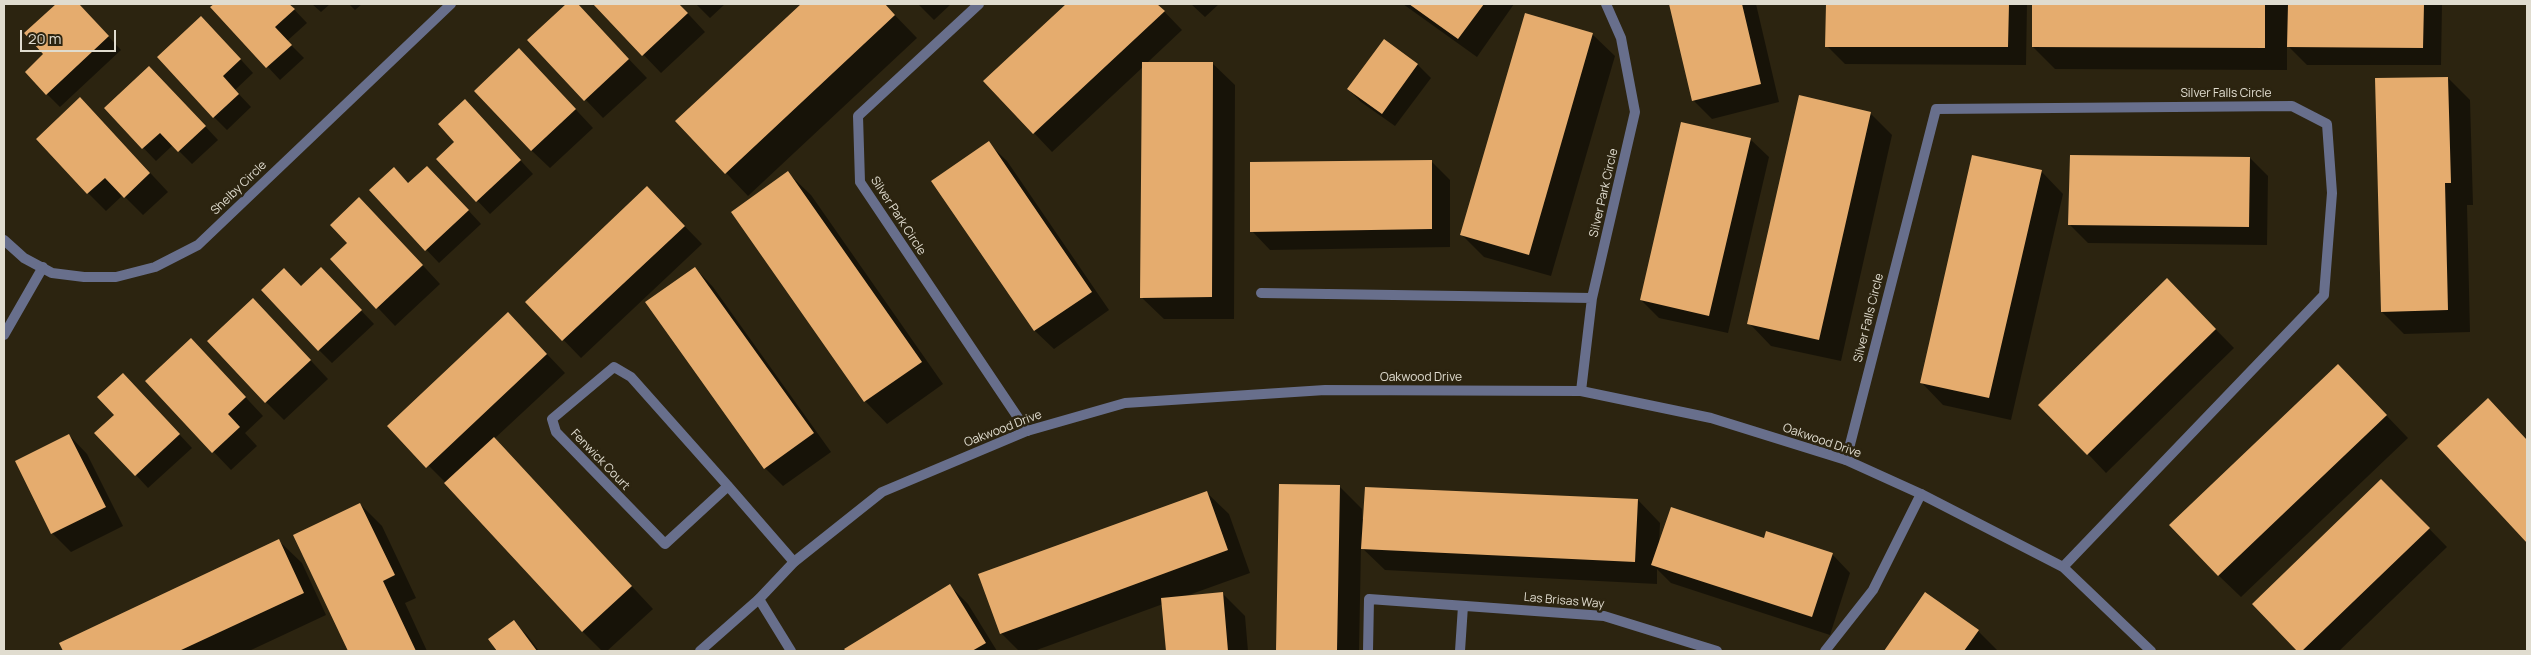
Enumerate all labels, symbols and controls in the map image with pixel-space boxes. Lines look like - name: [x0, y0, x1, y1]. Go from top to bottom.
- scale bar: [22, 20, 119, 52]
- text: 20 m: [28, 28, 61, 49]
- street label: Silver Falls Circle: [2180, 87, 2272, 101]
- street label: Silver Park Circle: [1587, 147, 1621, 239]
- street label: Shelby Circle: [208, 158, 270, 218]
- street label: Silver Park Circle: [867, 174, 929, 258]
- street label: Silver Falls Circle: [1851, 272, 1887, 364]
- street label: Oakwood Drive: [1380, 371, 1462, 385]
- street label: Oakwood Drive: [962, 408, 1044, 450]
- street label: Oakwood Drive: [1781, 421, 1863, 461]
- street label: Fenwick Court: [567, 427, 633, 493]
- street label: Las Brisas Way: [1523, 590, 1605, 612]

